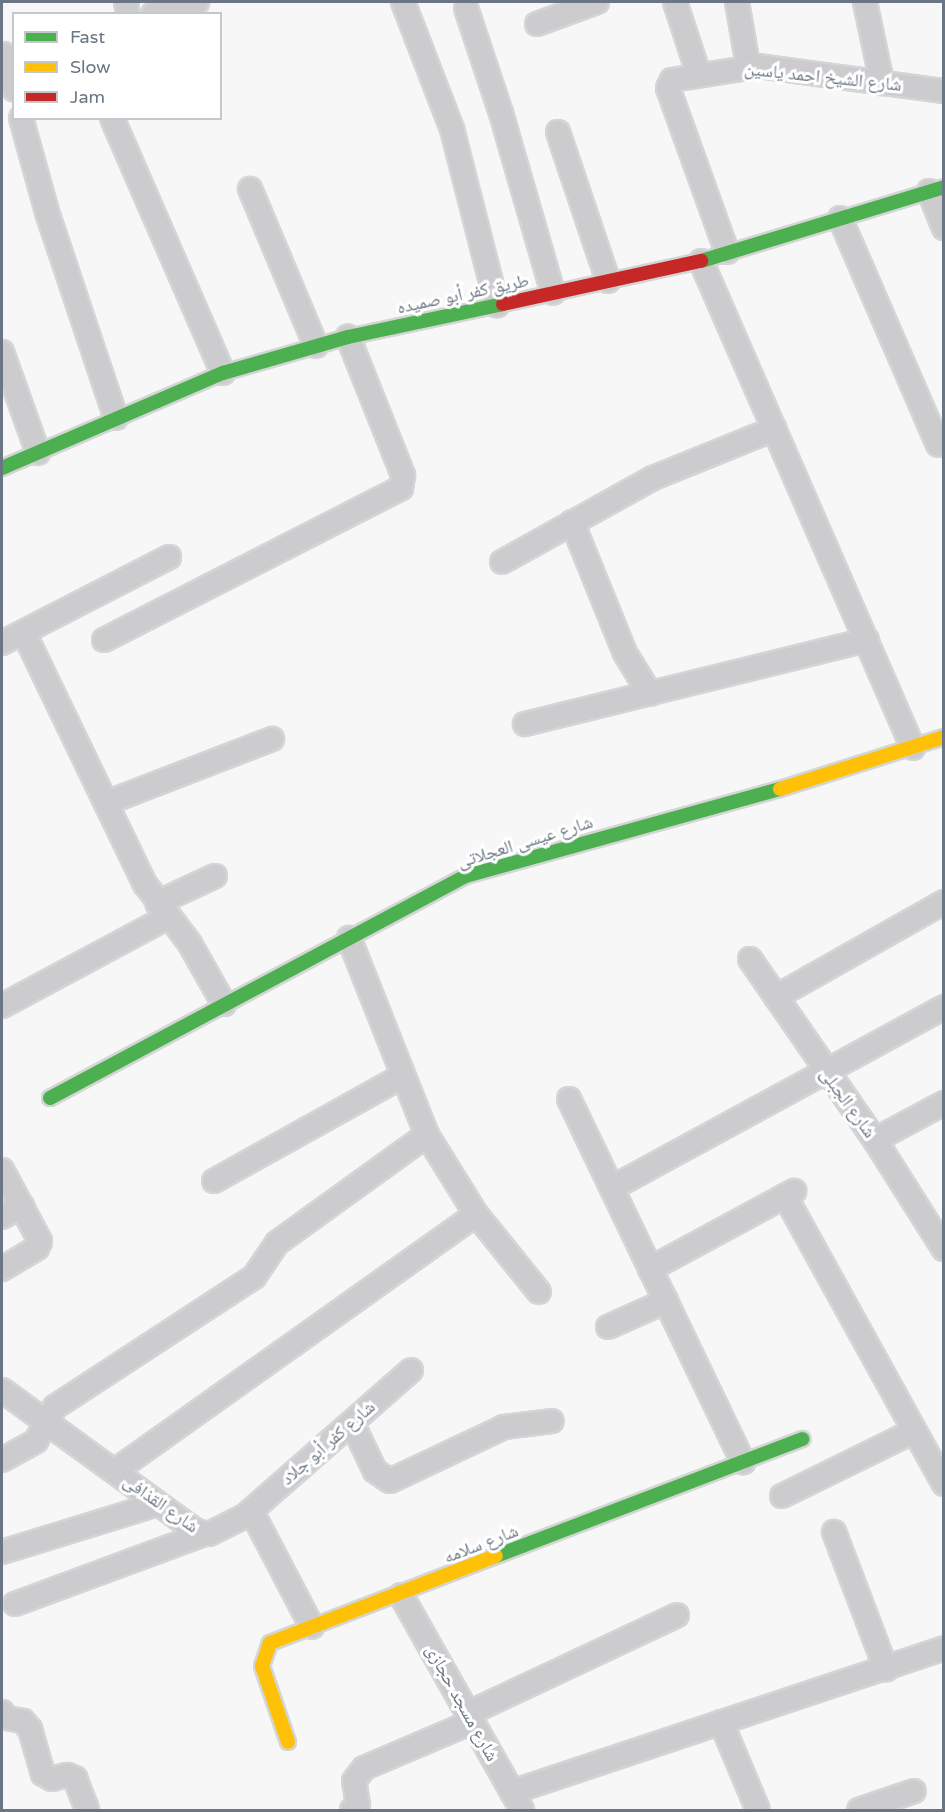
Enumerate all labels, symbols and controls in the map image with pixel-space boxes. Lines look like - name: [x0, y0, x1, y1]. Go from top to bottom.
- legend: [12, 12, 222, 120]
- text: Fast: [70, 26, 105, 48]
- text: Slow: [70, 56, 111, 78]
- street label: شارع الشيخ احمد ياسين: [743, 58, 903, 96]
- text: Jam: [70, 86, 105, 108]
- street label: طريق كفر أبو صميده: [395, 269, 531, 319]
- street label: شارع عيسى العجلاتى: [455, 811, 595, 873]
- street label: شارع الجبلى: [815, 1064, 881, 1142]
- street label: شارع كفر أبو جلاد: [277, 1396, 379, 1490]
- street label: شارع القذافى: [119, 1470, 203, 1538]
- street label: شارع سلامه: [441, 1520, 521, 1568]
- street label: شارع مسجد حجازى: [421, 1641, 503, 1765]

